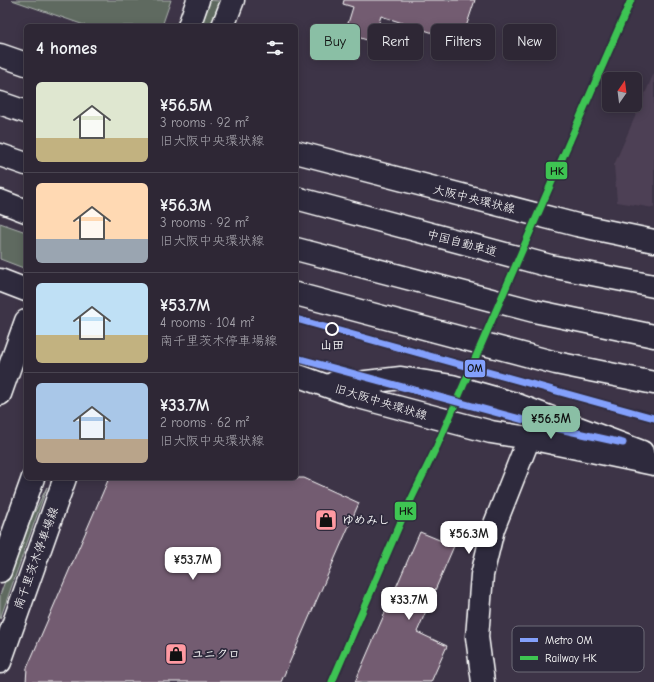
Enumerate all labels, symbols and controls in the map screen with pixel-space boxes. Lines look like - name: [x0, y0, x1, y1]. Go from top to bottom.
- chip: Buy: [310, 24, 360, 60]
- chip: Rent: [368, 24, 423, 60]
- chip: Filters: [431, 24, 495, 60]
- chip: New: [503, 24, 556, 60]
- icon: filters: [264, 37, 286, 59]
- text: 4 homes: [36, 39, 97, 58]
- north arrow: [602, 72, 642, 112]
- map controls: [602, 72, 642, 112]
- text: ¥56.5M: [160, 96, 212, 115]
- icon: home: [68, 98, 116, 146]
- text: 3 rooms · 92 m²: [160, 115, 249, 130]
- text: 旧大阪中央環状線: [160, 133, 264, 148]
- line badge: HK: [545, 161, 568, 180]
- text: HK: [550, 165, 564, 178]
- street label: 大阪中央環状線: [432, 182, 516, 216]
- text: ¥56.3M: [160, 196, 211, 215]
- icon: home: [68, 199, 116, 247]
- text: 3 rooms · 92 m²: [160, 215, 249, 230]
- street label: 中国自動車道: [425, 227, 499, 259]
- text: 旧大阪中央環状線: [160, 233, 264, 248]
- text: ¥53.7M: [160, 296, 210, 315]
- icon: home: [68, 299, 116, 347]
- text: 4 rooms · 104 m²: [160, 315, 254, 330]
- marker: 山田: [325, 322, 339, 336]
- text: 南千里茨木停車場線: [160, 333, 277, 348]
- place label: 山田: [320, 338, 344, 352]
- line badge: OM: [464, 359, 486, 378]
- text: OM: [467, 362, 483, 375]
- street label: 旧大阪中央環状線: [333, 381, 429, 423]
- text: ¥33.7M: [160, 396, 210, 415]
- icon: home: [68, 399, 116, 447]
- pin: ¥56.5M: [518, 406, 584, 440]
- text: ¥56.5M: [531, 411, 571, 426]
- text: 2 rooms · 62 m²: [160, 415, 249, 430]
- text: 旧大阪中央環状線: [160, 433, 264, 448]
- line badge: HK: [394, 501, 417, 521]
- street label: 南千里茨木停車場線: [11, 505, 61, 611]
- text: HK: [399, 505, 413, 518]
- shop icon: ゆめみし: [313, 507, 339, 533]
- place label: ゆめみし: [342, 513, 390, 527]
- pin: ¥56.3M: [436, 521, 502, 555]
- text: ¥56.3M: [449, 526, 489, 541]
- pin: ¥53.7M: [160, 547, 226, 581]
- text: ¥53.7M: [174, 552, 212, 567]
- pin: ¥33.7M: [376, 587, 442, 621]
- text: ¥33.7M: [390, 592, 428, 607]
- legend: [512, 626, 644, 672]
- text: Metro OM: [545, 634, 593, 647]
- shop icon: ユニクロ: [163, 641, 189, 667]
- place label: ユニクロ: [192, 647, 240, 661]
- text: Railway HK: [545, 652, 597, 665]

